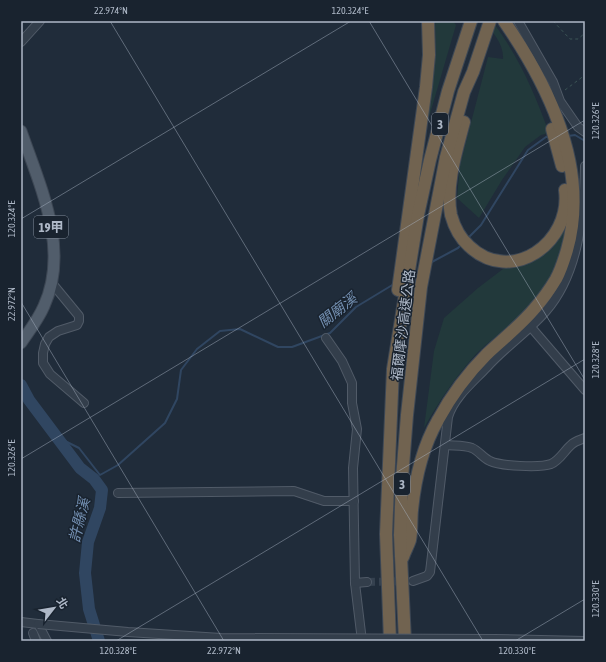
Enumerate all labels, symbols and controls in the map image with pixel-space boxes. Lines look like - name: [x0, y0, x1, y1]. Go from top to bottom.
- text: 22.974°N: [94, 5, 128, 16]
- text: 120.324°E: [332, 5, 369, 16]
- text: 120.326°E: [590, 102, 601, 140]
- road number: 3: [432, 113, 448, 135]
- text: 120.324°E: [6, 200, 17, 238]
- road number: 19甲: [34, 216, 68, 238]
- street label: 福爾摩沙高速公路: [388, 268, 418, 382]
- text: 22.972°N: [6, 287, 17, 321]
- water label: 關廟溪: [314, 288, 362, 331]
- text: 120.328°E: [590, 341, 601, 379]
- text: 120.326°E: [6, 439, 17, 477]
- road number: 3: [394, 473, 410, 495]
- water label: 許縣溪: [65, 494, 93, 544]
- text: 120.330°E: [590, 580, 601, 618]
- north arrow: [34, 588, 74, 628]
- text: 北: [55, 595, 71, 611]
- text: 120.328°E: [100, 645, 137, 656]
- text: 22.972°N: [207, 645, 241, 656]
- text: 120.330°E: [499, 645, 536, 656]

